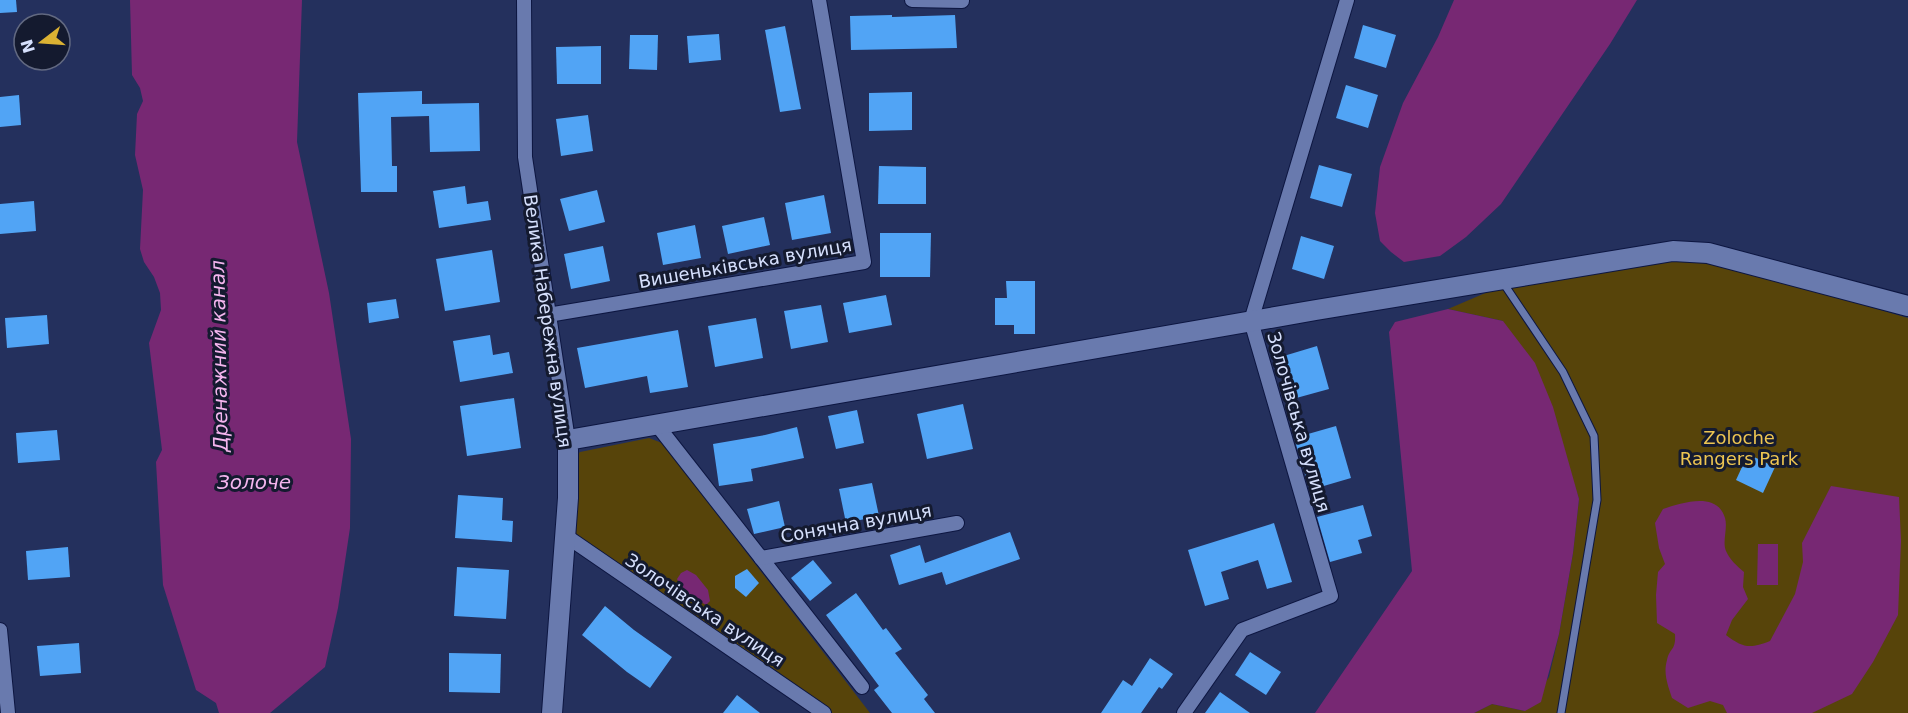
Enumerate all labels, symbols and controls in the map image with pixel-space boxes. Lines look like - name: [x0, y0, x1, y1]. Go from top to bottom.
- north arrow: [12, 12, 72, 72]
- text: N: [17, 37, 39, 55]
- street label: Велика Набережна вулиця: [520, 193, 576, 449]
- street label: Вишеньківська вулиця: [637, 234, 853, 292]
- water label: Дренажний канал: [205, 260, 233, 453]
- street label: Золочівська вулиця: [1263, 329, 1335, 515]
- park label: Zoloche Rangers Park: [1680, 427, 1799, 469]
- water label: Золоче: [217, 470, 291, 494]
- street label: Сонячна вулиця: [779, 499, 933, 547]
- street label: Золочівська вулиця: [622, 549, 788, 671]

